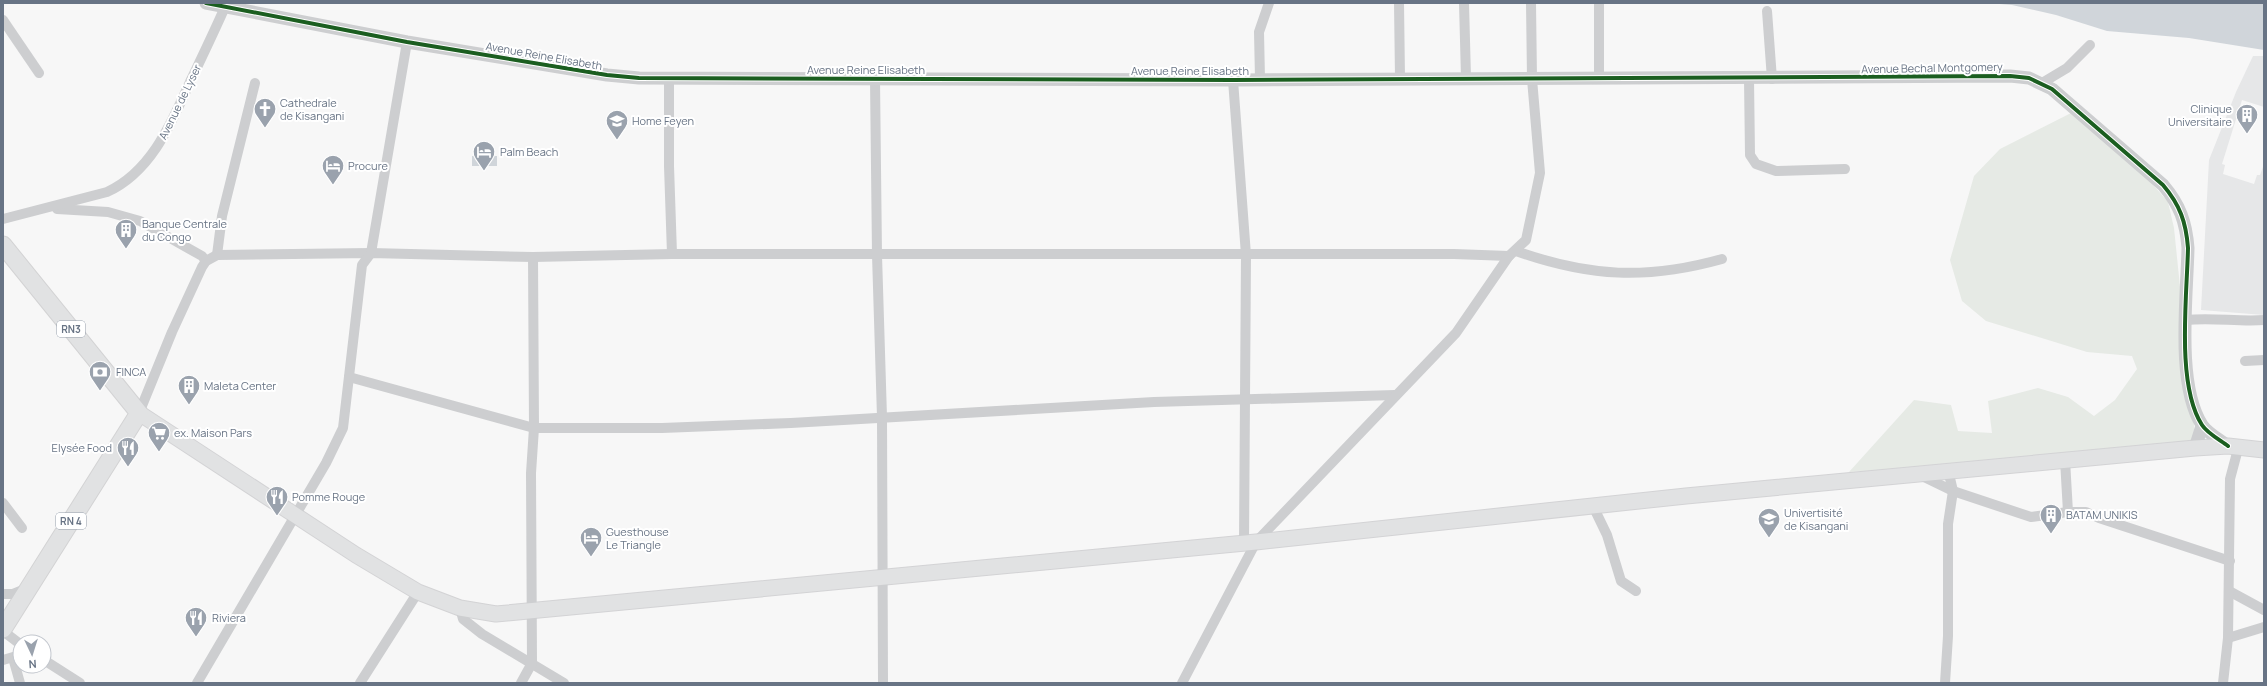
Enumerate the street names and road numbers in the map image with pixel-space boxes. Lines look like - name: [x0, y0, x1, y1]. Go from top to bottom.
- street label: Avenue Reine Elisabeth: [485, 38, 604, 73]
- street label: Avenue Bechal Montgomery: [1861, 59, 2003, 76]
- street label: Avenue de Lyser: [155, 62, 204, 142]
- street label: Avenue Reine Elisabeth: [807, 62, 925, 77]
- street label: Avenue Reine Elisabeth: [1131, 63, 1249, 78]
- road number: RN3: [57, 321, 85, 337]
- road number: RN 4: [56, 513, 86, 529]

